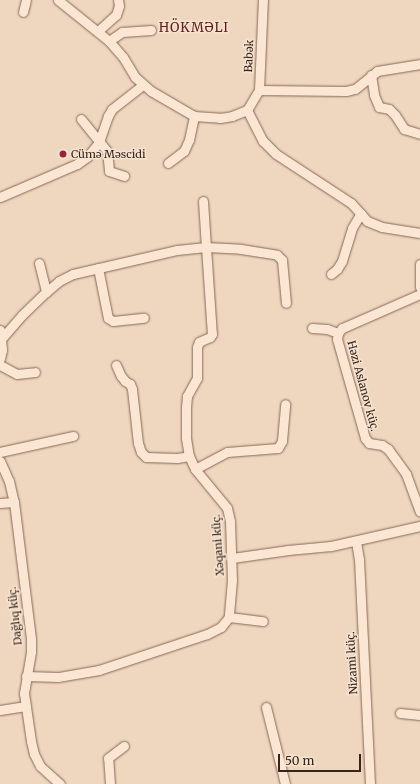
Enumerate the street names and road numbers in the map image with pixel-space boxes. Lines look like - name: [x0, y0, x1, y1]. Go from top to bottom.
- street label: Babək: [242, 39, 256, 73]
- street label: Həzi Aslanov küç.: [345, 339, 381, 433]
- street label: Xəqani küç.: [209, 514, 227, 576]
- street label: Dağlıq küç.: [5, 586, 25, 646]
- street label: Nizami küç.: [344, 631, 360, 695]

